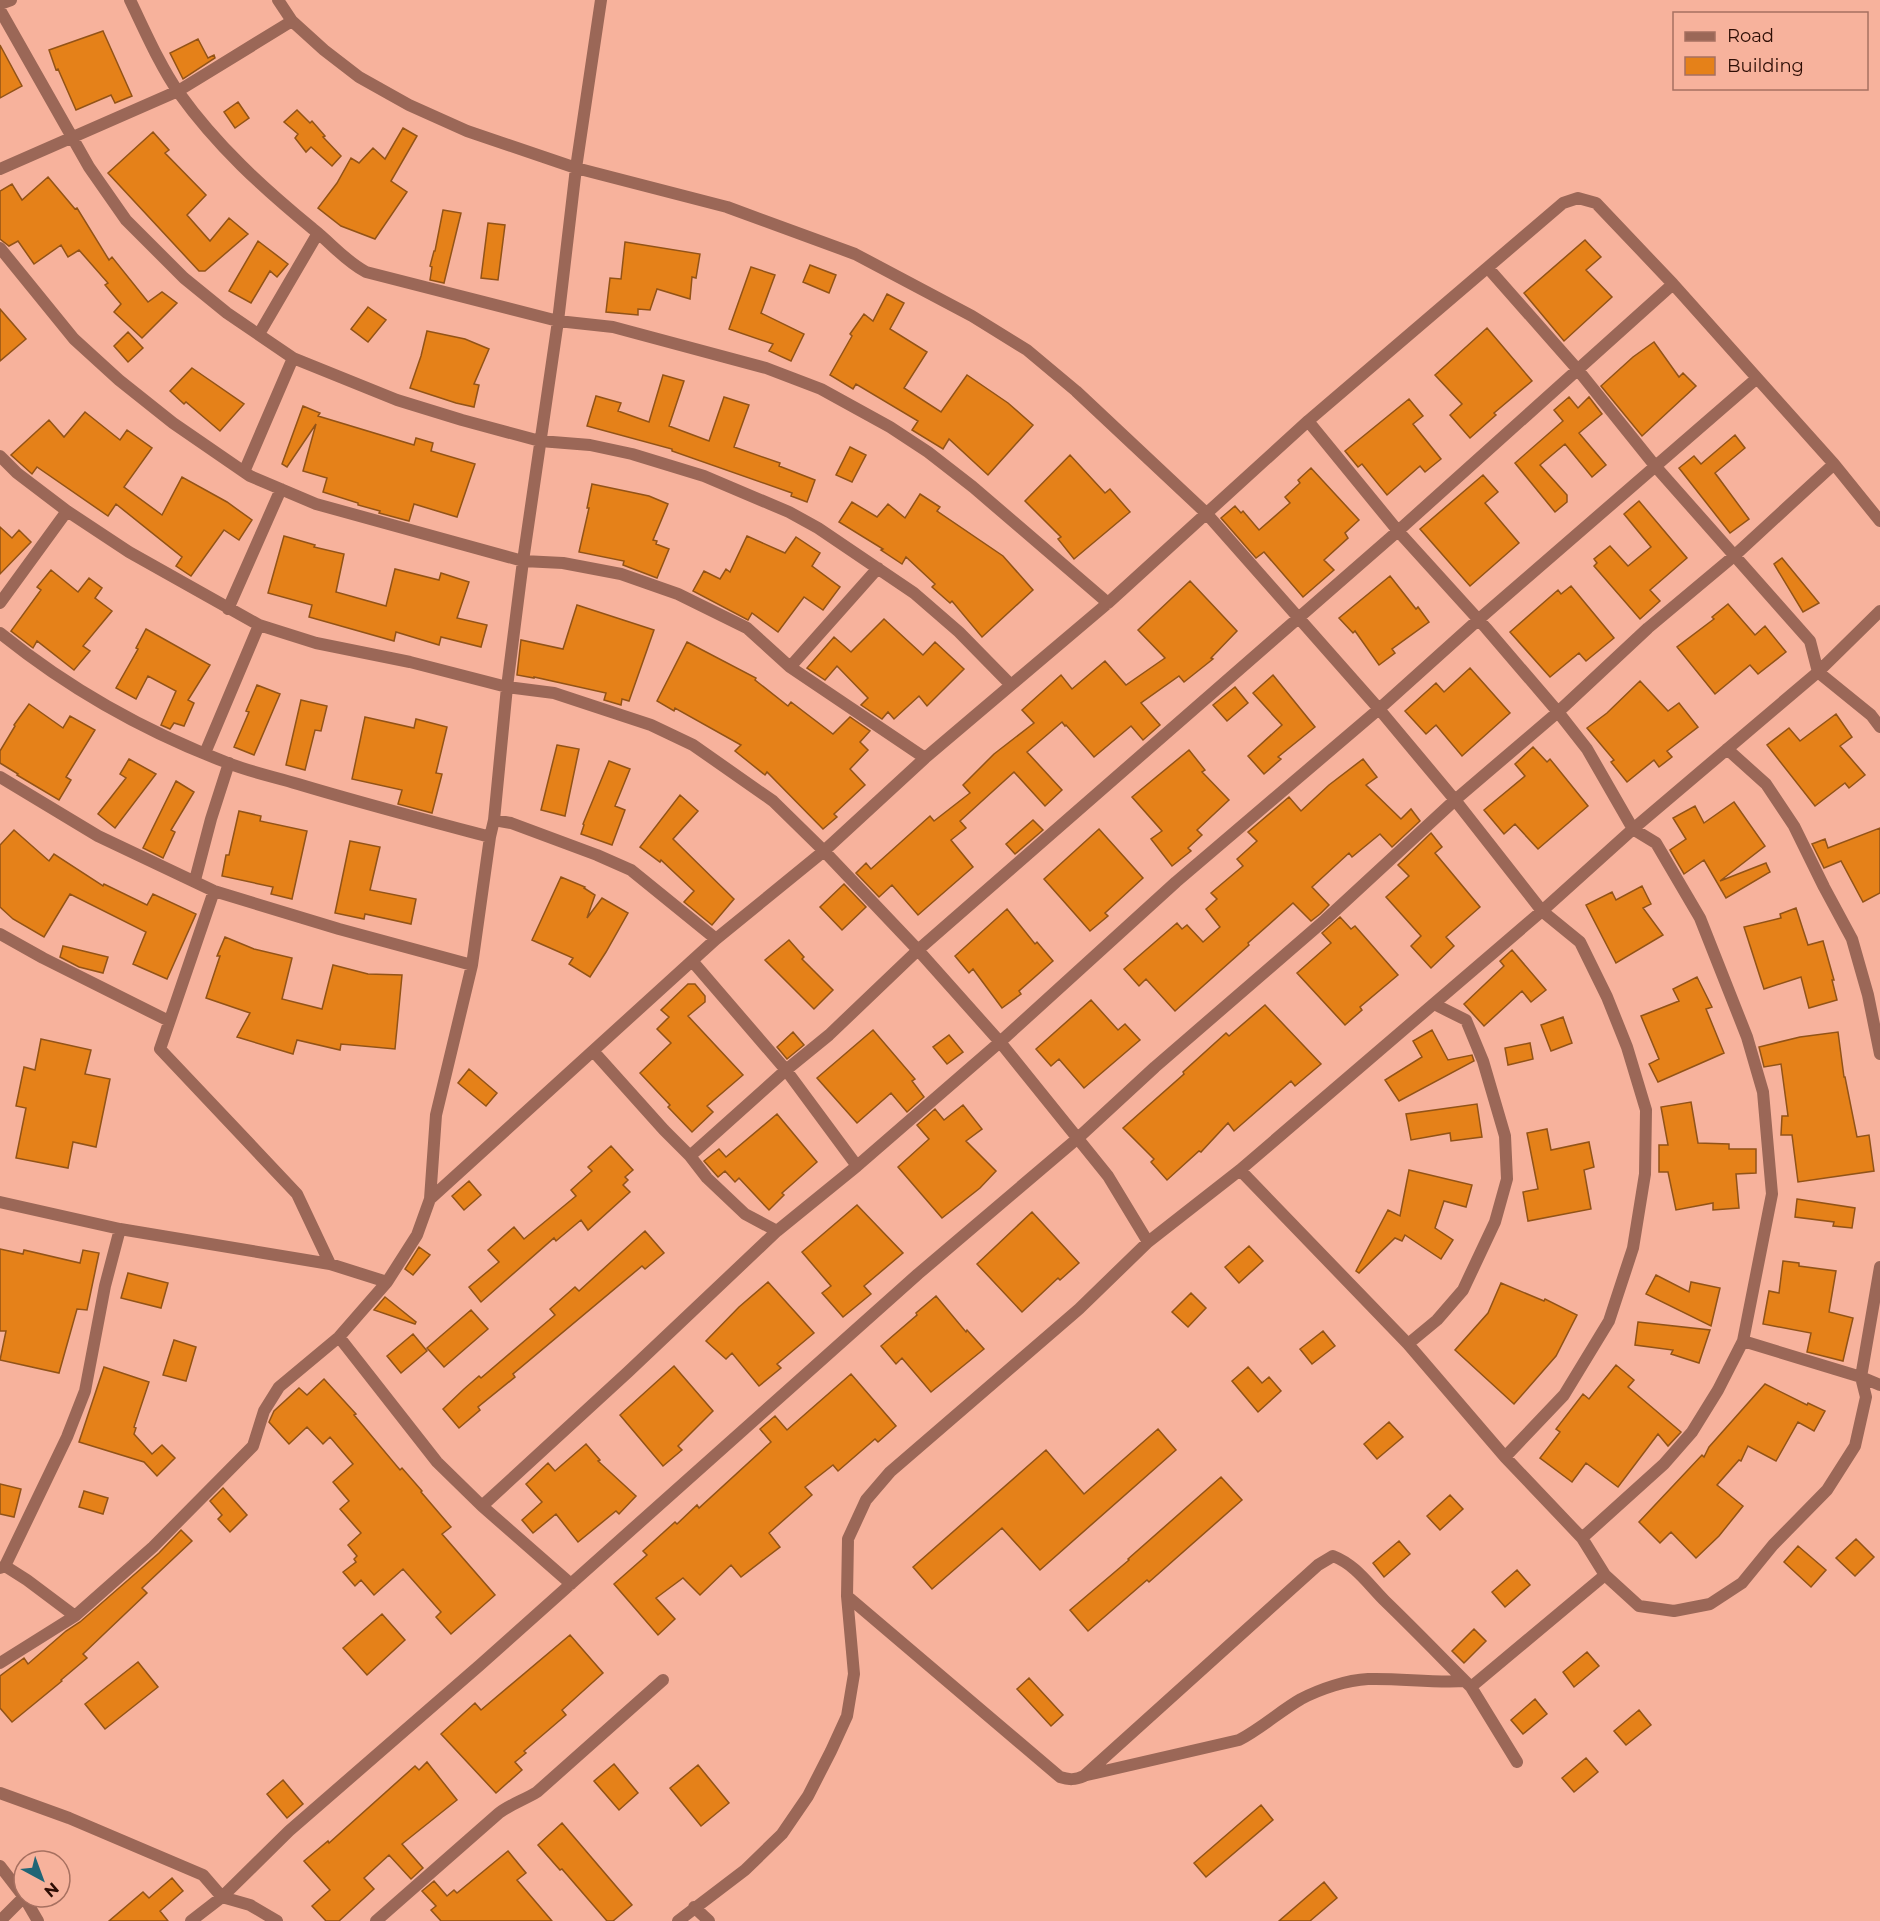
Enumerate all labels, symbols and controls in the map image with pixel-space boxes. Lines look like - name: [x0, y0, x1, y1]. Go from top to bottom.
- legend: [1673, 12, 1868, 90]
- text: Road: [1727, 25, 1774, 47]
- text: Building: [1727, 55, 1804, 77]
- north arrow: [12, 1849, 72, 1909]
- text: N: [40, 1879, 63, 1901]

